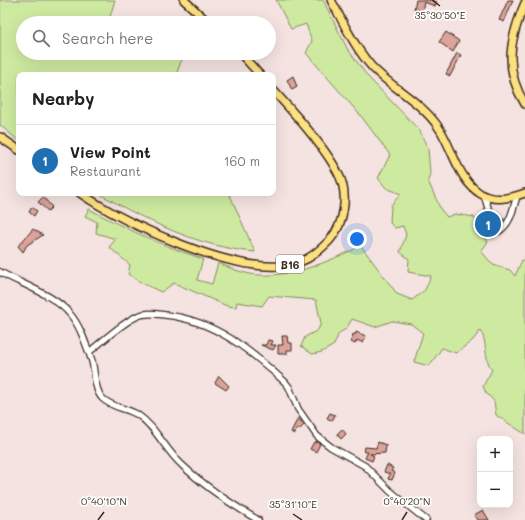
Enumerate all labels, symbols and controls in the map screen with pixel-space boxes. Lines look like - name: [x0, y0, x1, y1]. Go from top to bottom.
- text: 35°30'50"E: [414, 8, 466, 22]
- search box: [16, 16, 276, 60]
- icon: search: [30, 27, 52, 49]
- text: Search here: [62, 28, 153, 48]
- text: Nearby: [32, 87, 94, 109]
- text: View Point: [70, 142, 151, 162]
- text: 1: [42, 152, 48, 169]
- text: 160 m: [224, 152, 260, 169]
- text: Restaurant: [70, 162, 141, 179]
- pin: 1: [475, 209, 501, 239]
- your location: [347, 229, 367, 249]
- road number: B16: [276, 255, 304, 273]
- map controls: [477, 436, 513, 508]
- button: +: [477, 436, 513, 472]
- button: −: [477, 472, 513, 508]
- text: 0°40'10"N: [81, 494, 127, 508]
- text: 0°40'20"N: [384, 494, 430, 508]
- text: 35°31'10"E: [269, 497, 317, 511]

